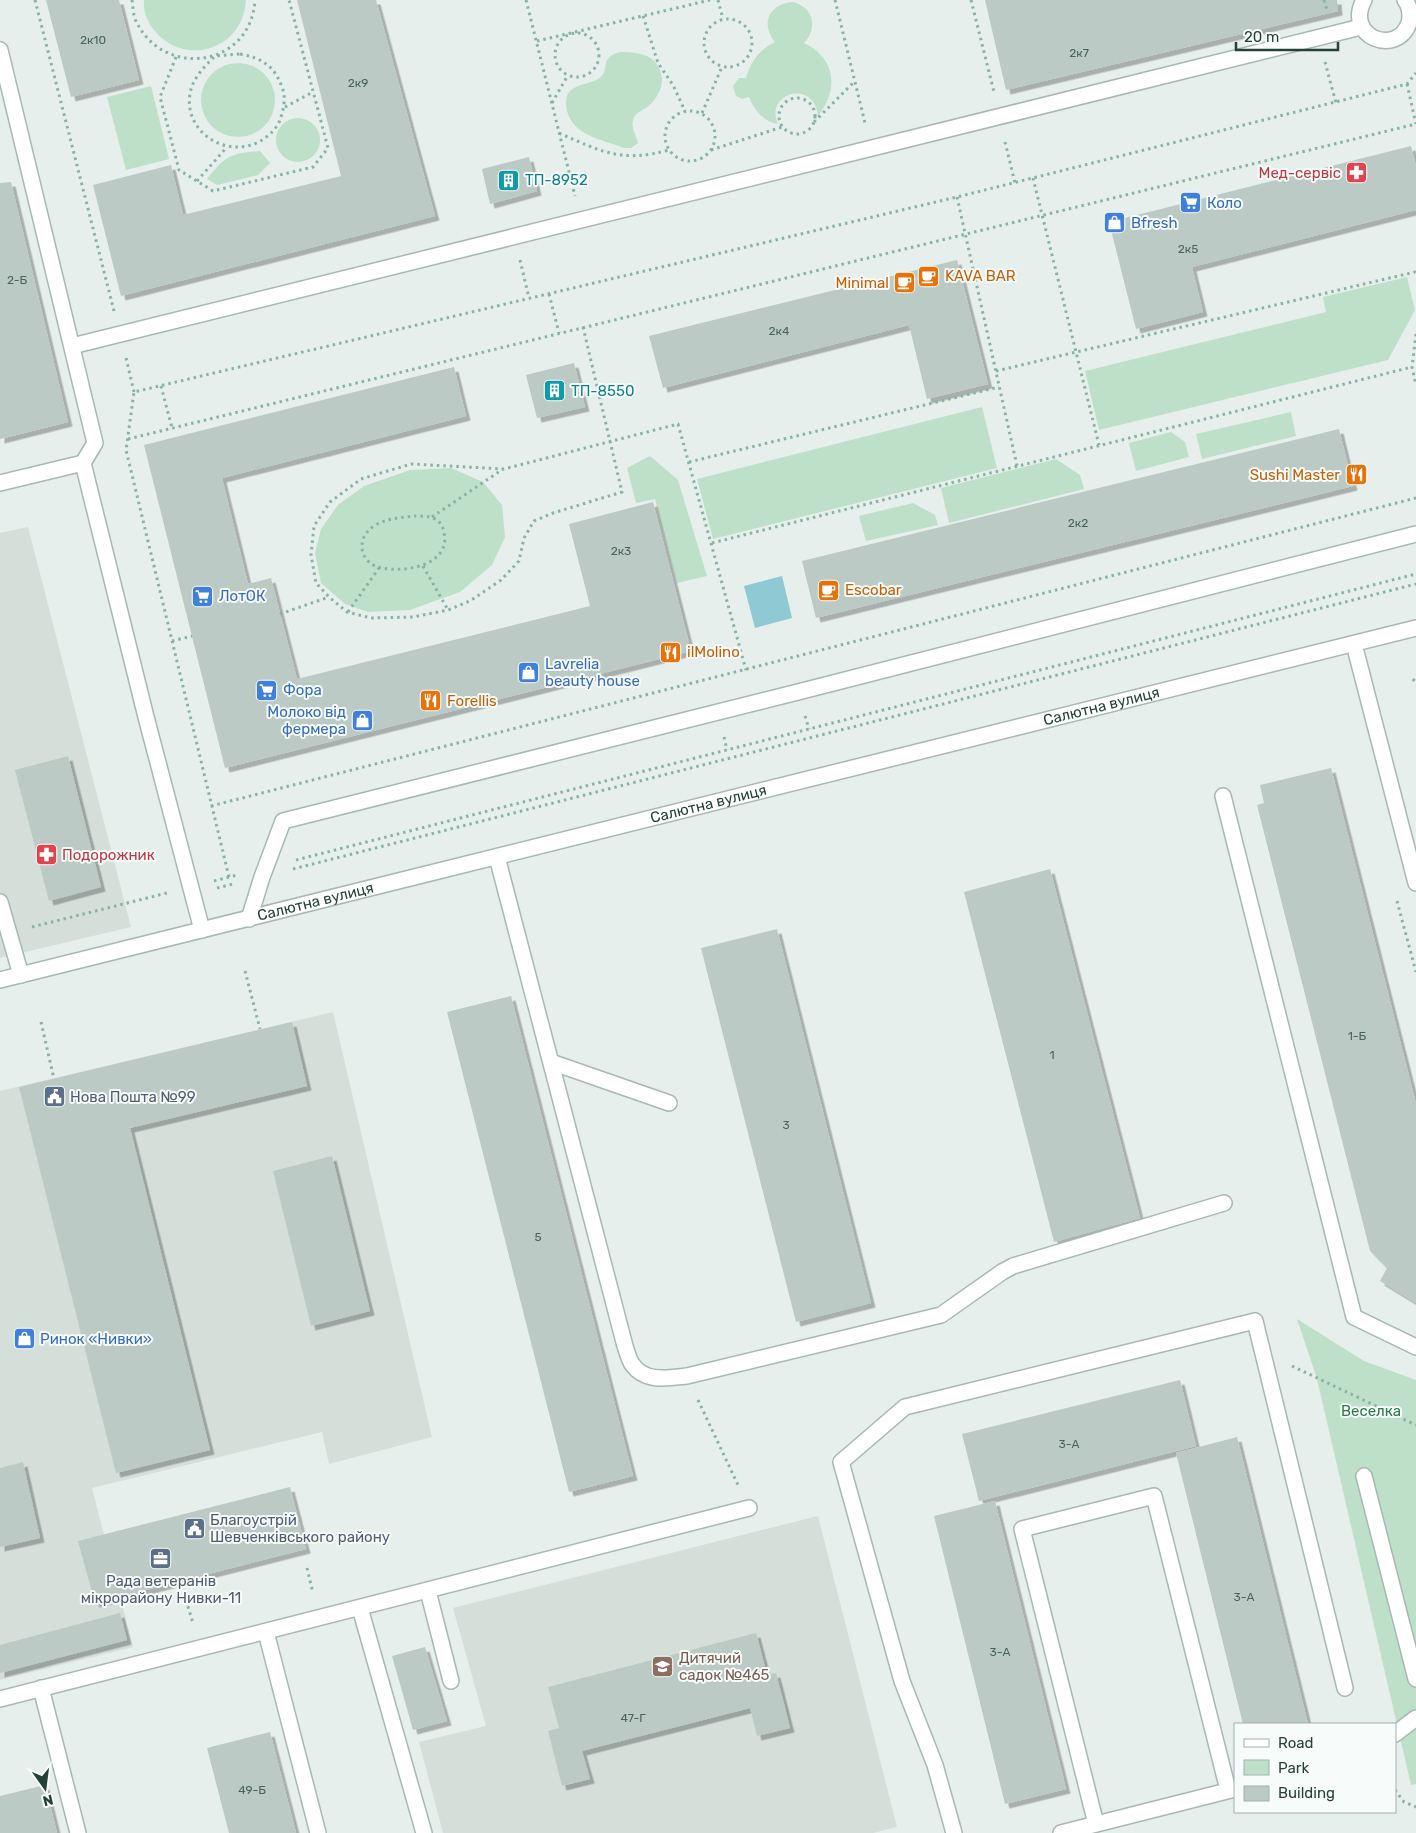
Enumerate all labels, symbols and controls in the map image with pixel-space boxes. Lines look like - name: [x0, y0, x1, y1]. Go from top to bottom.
- scale bar: [1236, 20, 1338, 52]
- text: 20 m: [1244, 28, 1279, 46]
- house number: 2к10: [80, 33, 106, 47]
- house number: 2к7: [1069, 46, 1089, 60]
- house number: 2к9: [348, 76, 368, 90]
- pharmacy icon: Мед-сервіс: [1345, 161, 1369, 185]
- place label: Мед-сервіс: [1258, 164, 1341, 182]
- building icon: ТП-8952: [497, 168, 521, 192]
- place label: ТП-8952: [525, 171, 588, 189]
- supermarket icon: Коло: [1179, 191, 1203, 215]
- place label: Коло: [1207, 194, 1242, 212]
- shop icon: Bfresh: [1103, 211, 1127, 235]
- place label: Bfresh: [1131, 214, 1178, 232]
- house number: 2к5: [1178, 242, 1198, 256]
- cafe icon: KAVA BAR: [917, 264, 941, 288]
- place label: KAVA BAR: [945, 267, 1016, 285]
- cafe icon: Minimal: [893, 271, 917, 295]
- house number: 2-Б: [7, 273, 27, 287]
- place label: Minimal: [835, 274, 889, 292]
- house number: 2к4: [769, 324, 790, 338]
- building icon: ТП-8550: [543, 379, 567, 403]
- place label: ТП-8550: [571, 382, 634, 400]
- restaurant icon: Sushi Master: [1344, 463, 1368, 487]
- place label: Sushi Master: [1250, 466, 1340, 484]
- house number: 2к2: [1068, 516, 1088, 530]
- house number: 2к3: [611, 544, 631, 558]
- cafe icon: Escobar: [817, 578, 841, 602]
- place label: Escobar: [845, 581, 902, 599]
- supermarket icon: ЛотОК: [191, 584, 215, 608]
- place label: ЛотОК: [219, 587, 266, 605]
- restaurant icon: ilMolino: [659, 640, 683, 664]
- place label: ilMolino: [687, 643, 740, 661]
- place label: Lavrelia beauty house: [545, 655, 640, 690]
- shop icon: Lavrelia beauty house: [517, 661, 541, 685]
- supermarket icon: Фора: [255, 678, 279, 702]
- place label: Фора: [283, 681, 322, 699]
- street label: Салютна вулиця: [1041, 683, 1162, 729]
- restaurant icon: Forellis: [419, 689, 443, 713]
- place label: Forellis: [447, 692, 497, 710]
- place label: Молоко від фермера: [267, 703, 346, 738]
- shop icon: Молоко від фермера: [350, 709, 374, 733]
- street label: Салютна вулиця: [648, 781, 768, 827]
- pharmacy icon: Подорожник: [34, 843, 58, 867]
- place label: Подорожник: [62, 846, 155, 864]
- street label: Салютна вулиця: [255, 878, 375, 925]
- house number: 1-Б: [1348, 1029, 1367, 1043]
- house number: 1: [1049, 1048, 1055, 1062]
- public building icon: Нова Пошта №99: [42, 1085, 66, 1109]
- place label: Нова Пошта №99: [70, 1088, 196, 1106]
- house number: 3: [782, 1118, 790, 1132]
- house number: 5: [534, 1230, 542, 1244]
- shop icon: Ринок «Нивки»: [12, 1327, 36, 1351]
- place label: Ринок «Нивки»: [40, 1330, 152, 1348]
- park label: Веселка: [1341, 1402, 1401, 1420]
- house number: 3-А: [1058, 1437, 1080, 1451]
- place label: Благоустрій Шевченківського району: [210, 1511, 390, 1546]
- public building icon: Благоустрій Шевченківського району: [182, 1517, 206, 1541]
- office icon: Рада ветеранів мікрорайону Нивки-11: [149, 1546, 173, 1570]
- place label: Рада ветеранів мікрорайону Нивки-11: [81, 1572, 241, 1607]
- house number: 3-А: [1233, 1590, 1255, 1604]
- house number: 3-А: [989, 1645, 1011, 1659]
- place label: Дитячий садок №465: [679, 1649, 770, 1684]
- school or university icon: Дитячий садок №465: [651, 1655, 675, 1679]
- house number: 47-Г: [621, 1711, 646, 1725]
- legend: [1234, 1723, 1396, 1813]
- text: Road: [1278, 1734, 1314, 1752]
- text: Park: [1278, 1759, 1309, 1777]
- north arrow: [20, 1763, 70, 1813]
- house number: 49-Б: [238, 1783, 266, 1797]
- text: Building: [1278, 1784, 1335, 1802]
- text: N: [41, 1791, 55, 1810]

